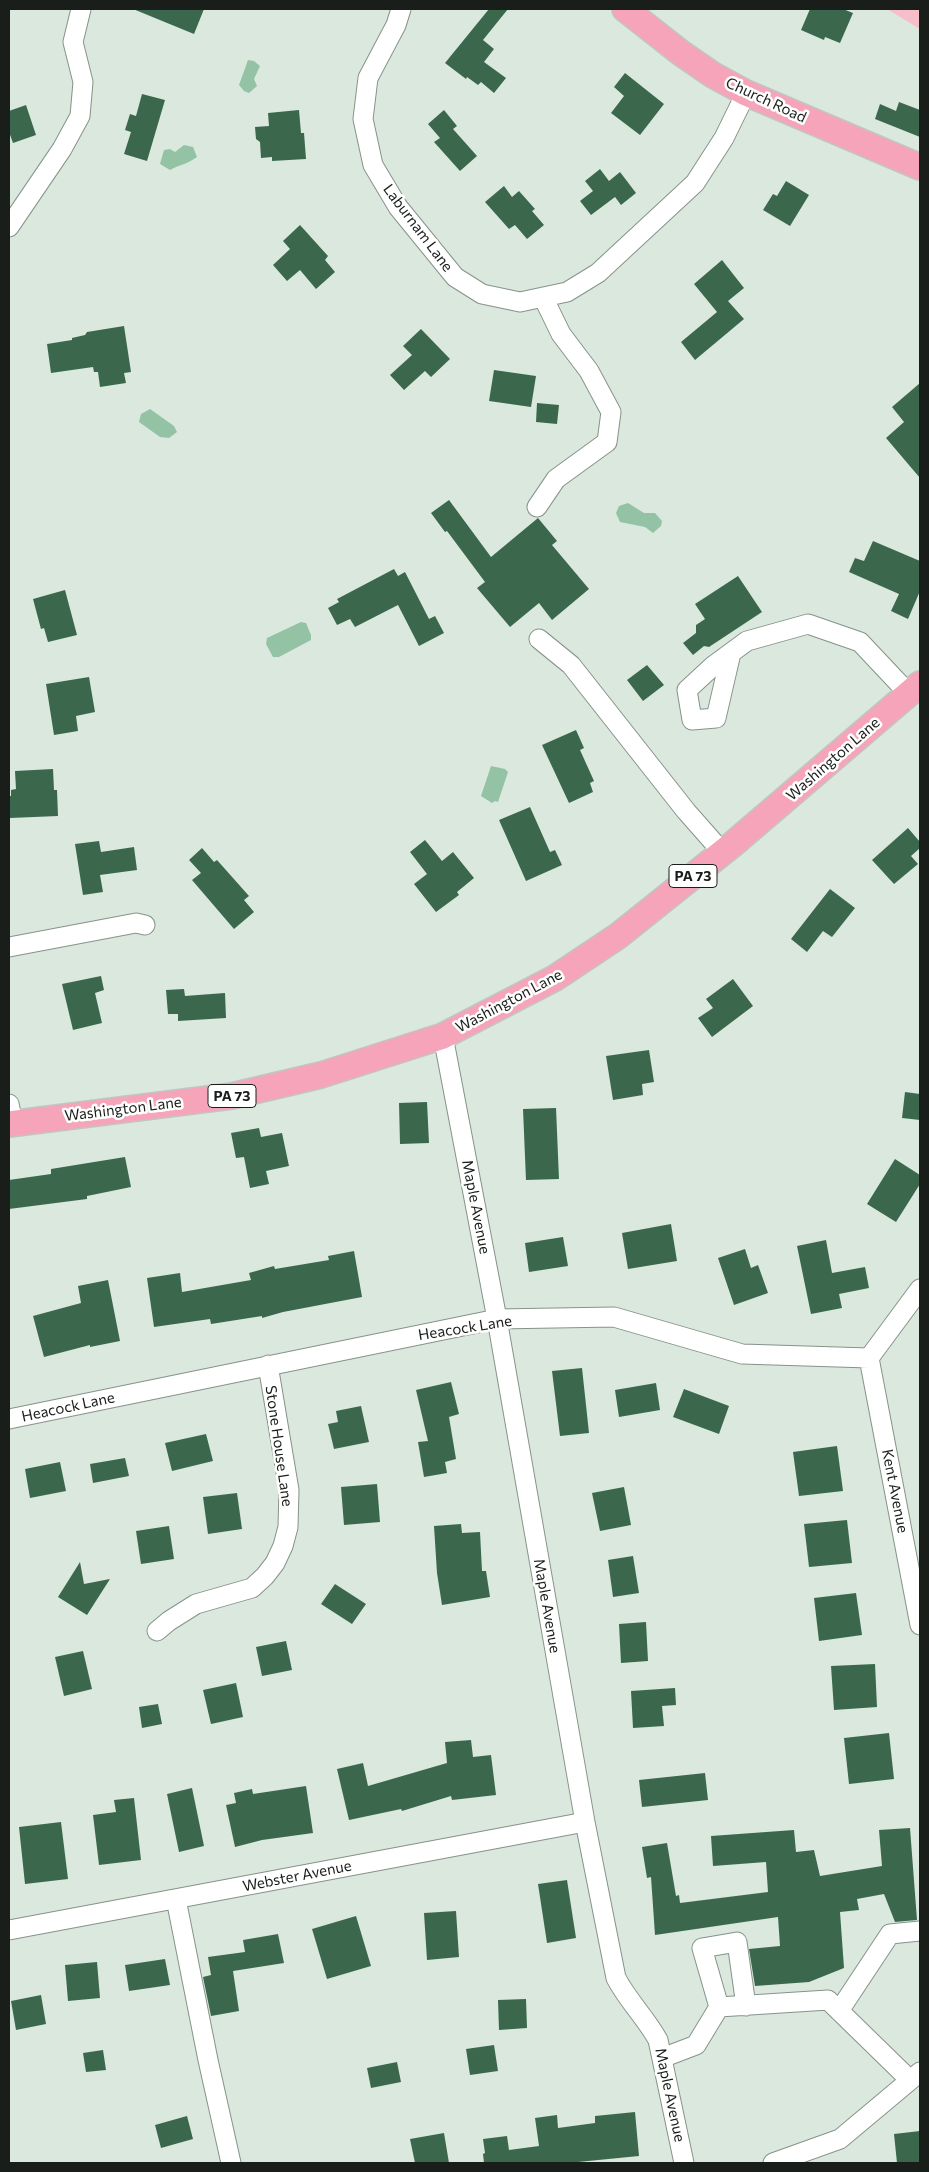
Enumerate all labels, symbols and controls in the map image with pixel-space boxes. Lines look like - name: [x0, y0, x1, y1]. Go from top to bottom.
- street label: Church Road: [723, 73, 809, 127]
- street label: Laburnam Lane: [379, 181, 457, 275]
- street label: Washington Lane: [783, 714, 883, 804]
- road number: PA 73: [669, 864, 717, 888]
- street label: Washington Lane: [453, 965, 565, 1037]
- road number: PA 73: [208, 1084, 256, 1108]
- street label: Washington Lane: [63, 1093, 183, 1125]
- street label: Maple Avenue: [458, 1158, 494, 1256]
- street label: Heacock Lane: [417, 1312, 513, 1344]
- street label: Stone House Lane: [262, 1384, 296, 1508]
- street label: Heacock Lane: [20, 1388, 116, 1426]
- street label: Kent Avenue: [878, 1448, 912, 1534]
- street label: Maple Avenue: [530, 1557, 564, 1655]
- street label: Webster Avenue: [241, 1857, 353, 1895]
- street label: Maple Avenue: [651, 2046, 689, 2144]

